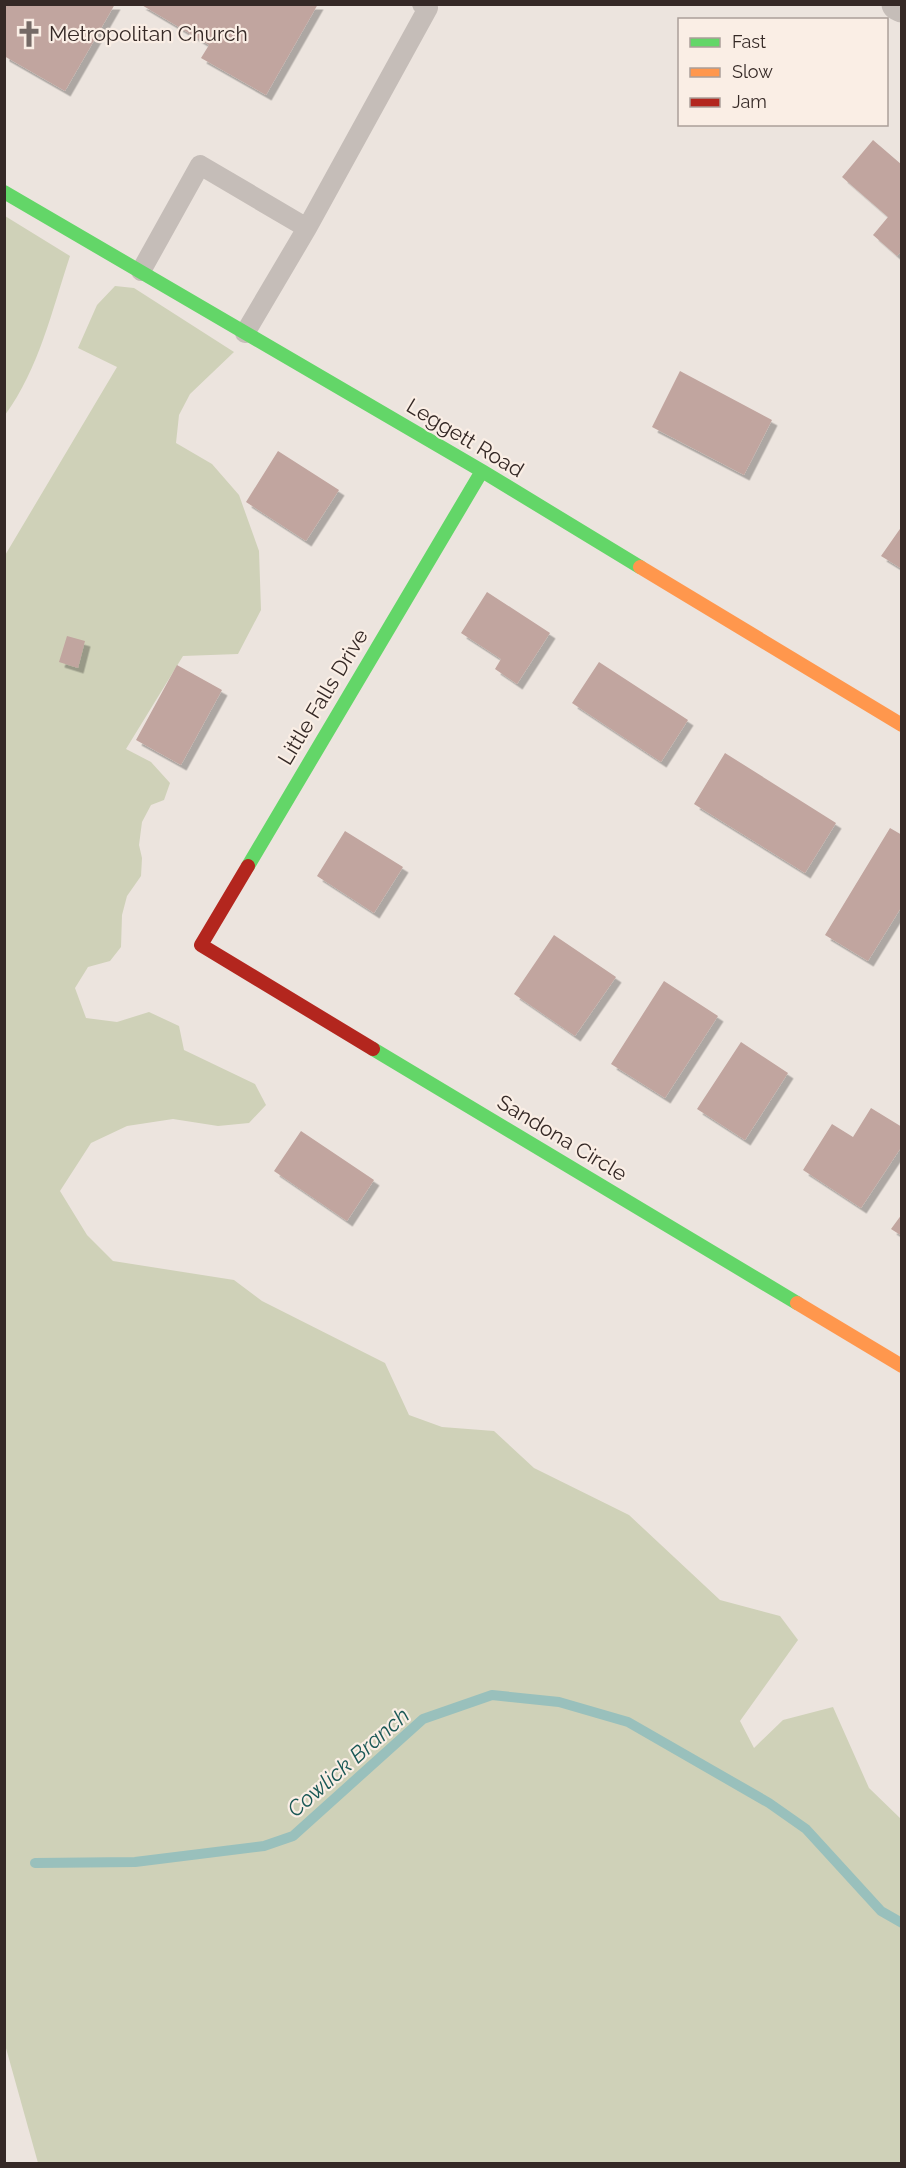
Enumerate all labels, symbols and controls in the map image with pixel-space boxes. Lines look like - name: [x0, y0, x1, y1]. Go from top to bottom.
- legend: [678, 18, 888, 126]
- church icon: Metropolitan Church: [14, 19, 44, 49]
- place label: Metropolitan Church: [49, 21, 248, 46]
- text: Fast: [732, 31, 766, 52]
- text: Slow: [732, 61, 773, 82]
- text: Jam: [732, 91, 767, 112]
- street label: Leggett Road: [402, 393, 528, 482]
- street label: Little Falls Drive: [272, 624, 373, 769]
- street label: Sandona Circle: [493, 1089, 632, 1186]
- water label: Cowlick Branch: [282, 1702, 414, 1822]

